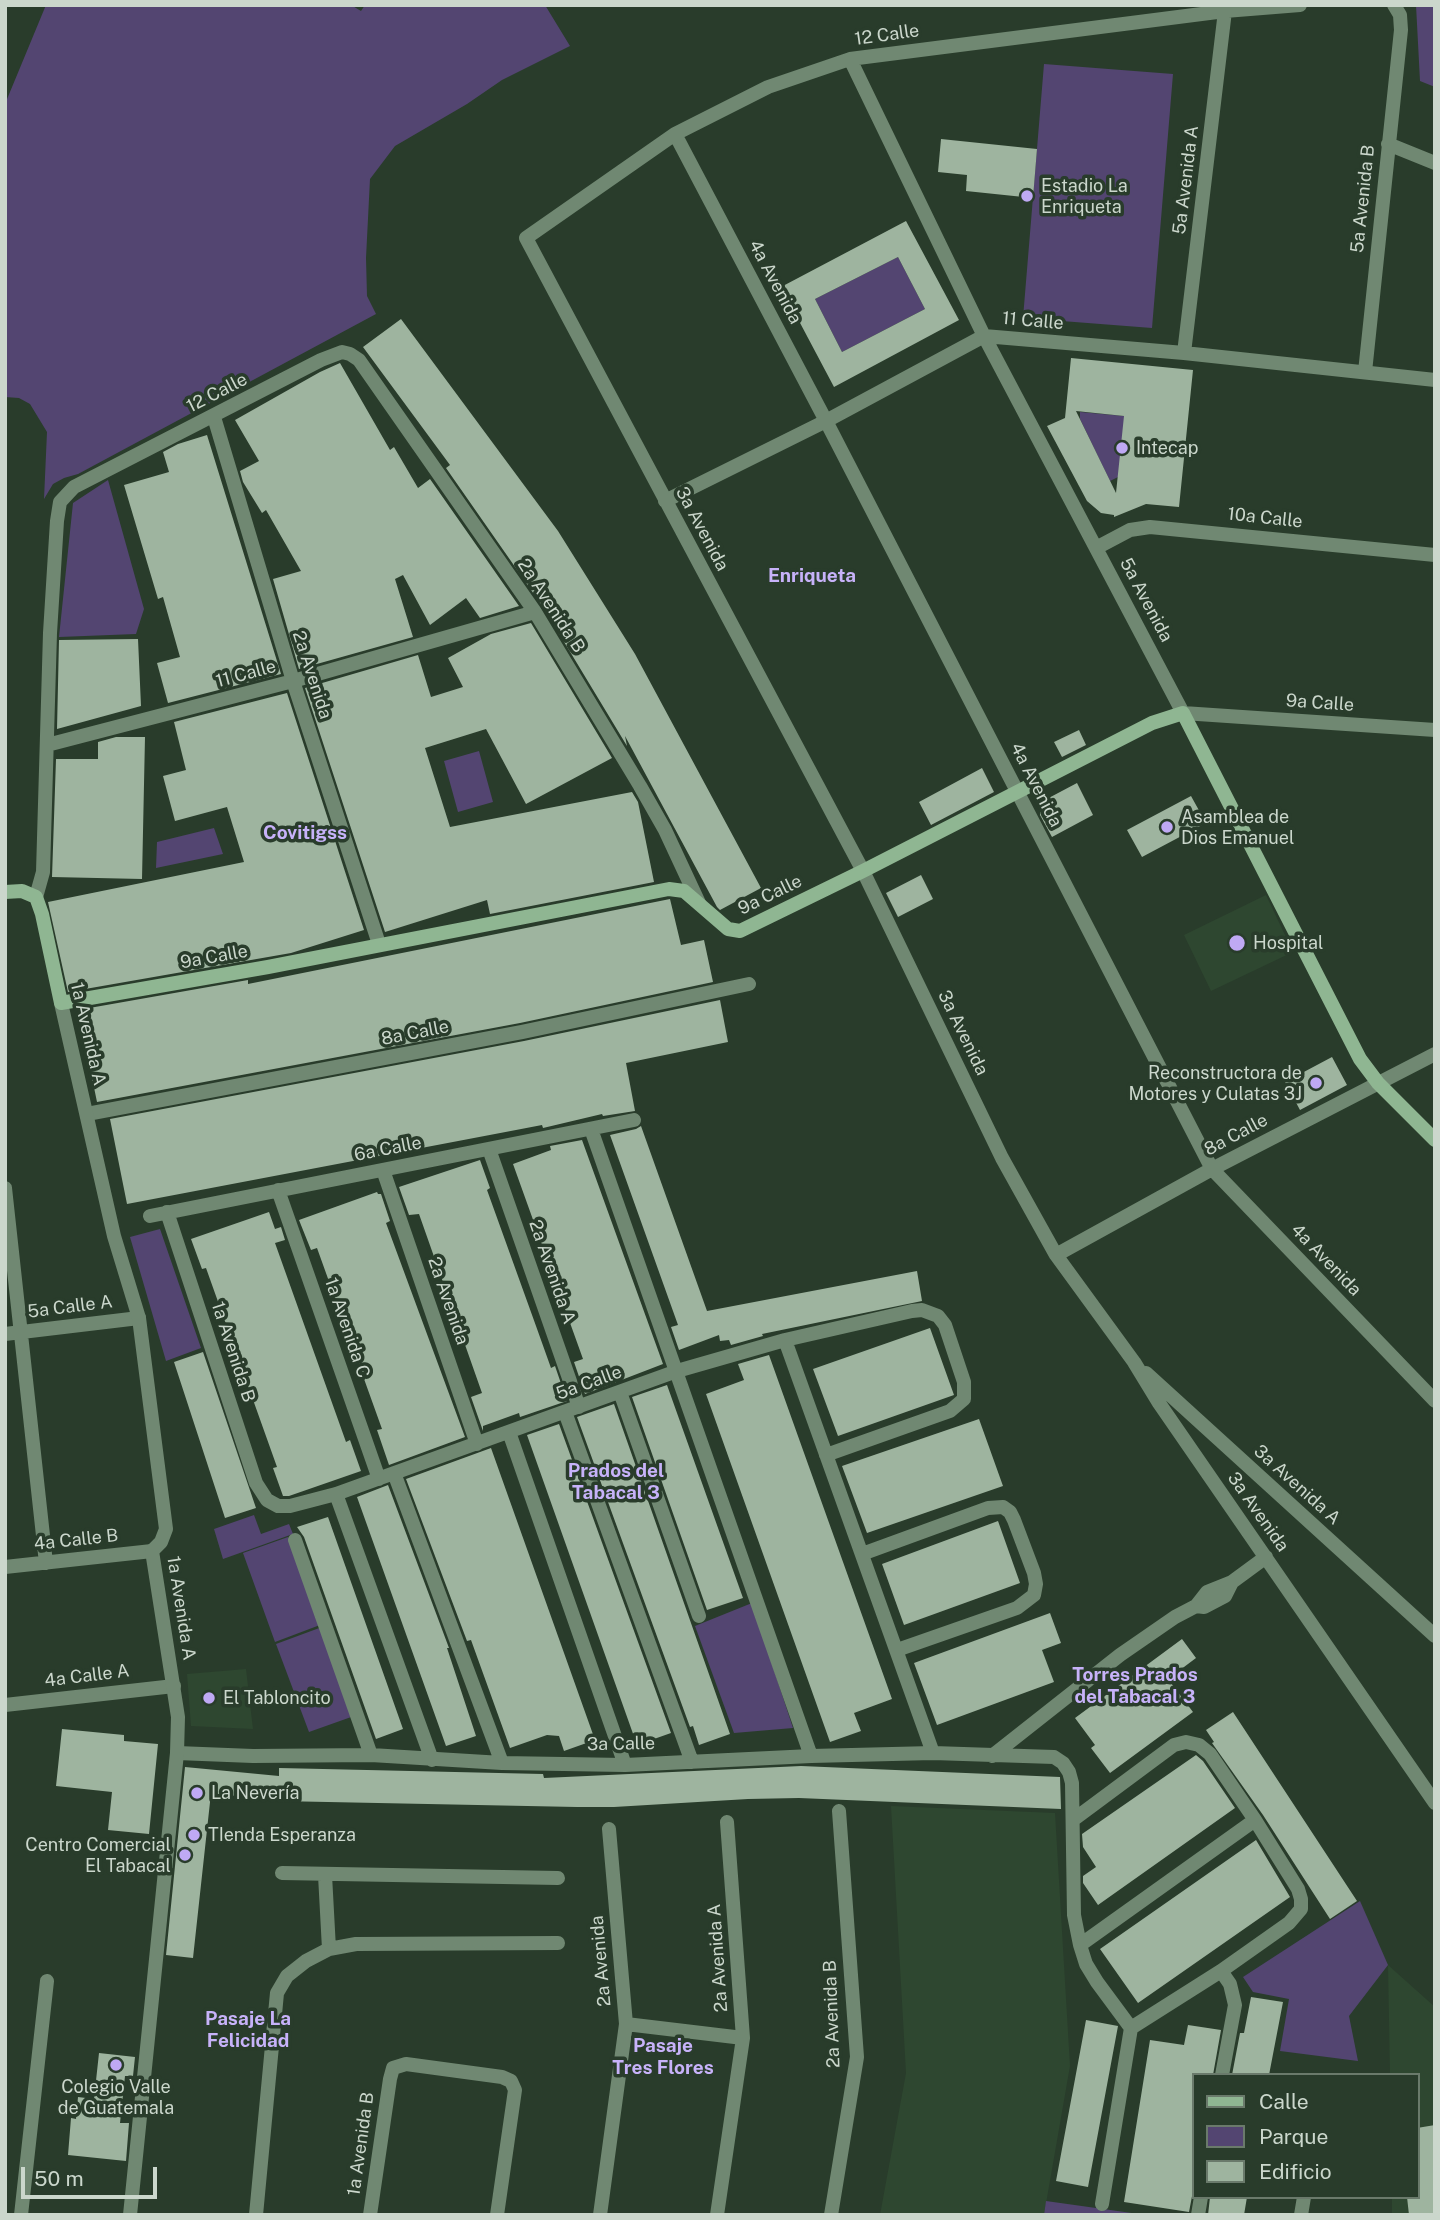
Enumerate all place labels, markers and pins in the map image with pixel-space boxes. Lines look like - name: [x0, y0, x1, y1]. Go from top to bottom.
- place label: Estadio La Enriqueta: [1041, 175, 1128, 218]
- marker: Estadio La Enriqueta: [1019, 188, 1035, 204]
- place label: Intecap: [1136, 437, 1198, 459]
- marker: Intecap: [1114, 440, 1130, 456]
- place label: Asamblea de Dios Emanuel: [1181, 806, 1294, 848]
- marker: Asamblea de Dios Emanuel: [1159, 819, 1175, 835]
- place label: Hospital: [1253, 932, 1323, 954]
- marker: Hospital: [1227, 933, 1247, 953]
- place label: Reconstructora de Motores y Culatas 3J: [1128, 1062, 1302, 1104]
- marker: Reconstructora de Motores y Culatas 3J: [1308, 1075, 1324, 1091]
- place label: El Tabloncito: [223, 1687, 331, 1709]
- marker: El Tabloncito: [201, 1690, 217, 1706]
- place label: La Nevería: [211, 1782, 299, 1804]
- marker: La Nevería: [189, 1785, 205, 1801]
- place label: TIenda Esperanza: [208, 1824, 356, 1846]
- marker: TIenda Esperanza: [186, 1827, 202, 1843]
- place label: Centro Comercial El Tabacal: [25, 1834, 171, 1876]
- marker: Centro Comercial El Tabacal: [177, 1847, 193, 1863]
- marker: Colegio Valle de Guatemala: [108, 2057, 124, 2073]
- place label: Colegio Valle de Guatemala: [58, 2076, 174, 2118]

